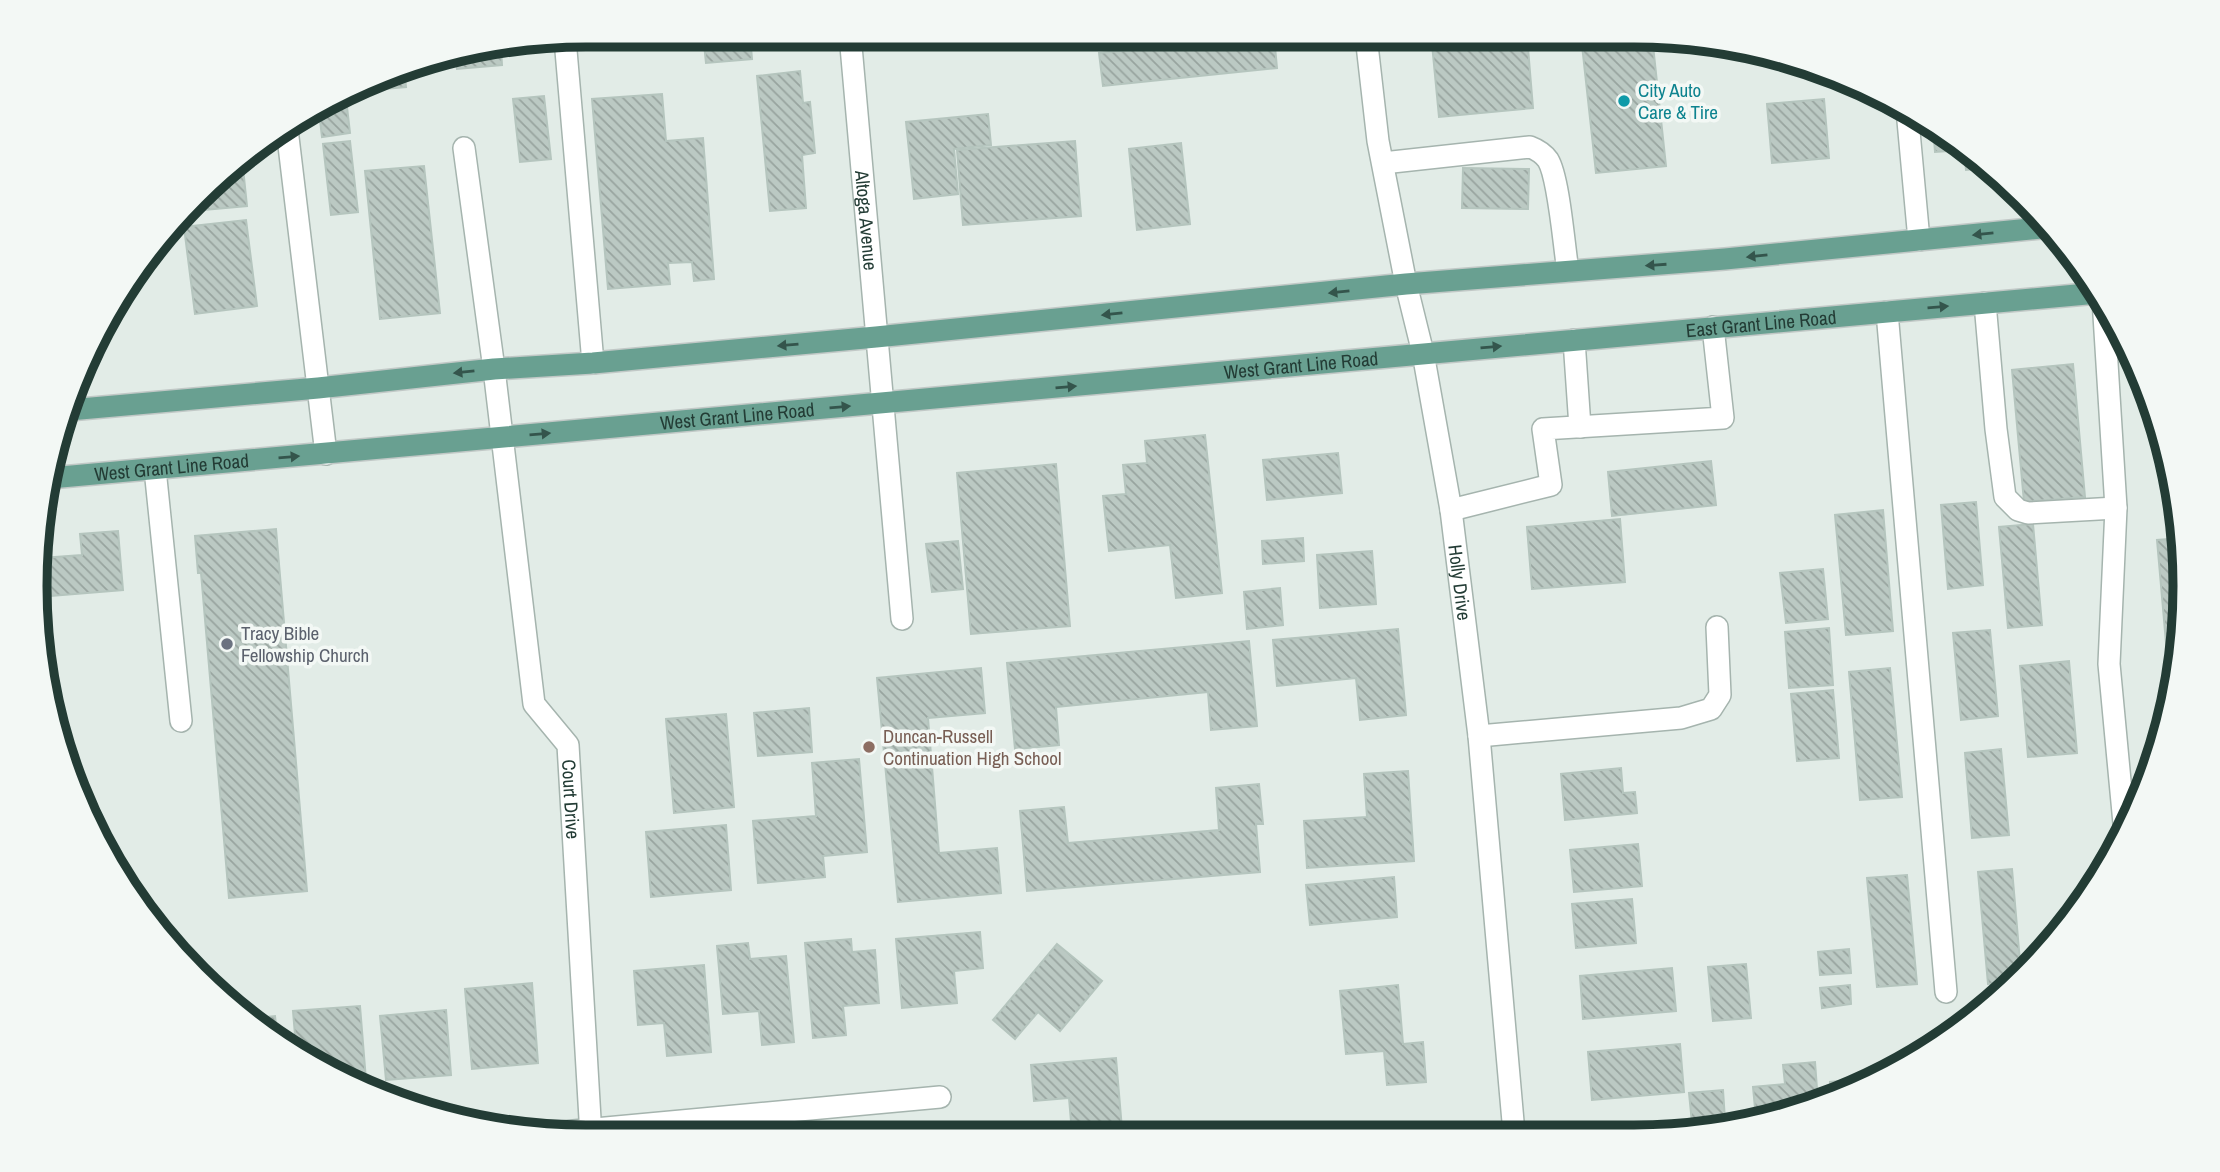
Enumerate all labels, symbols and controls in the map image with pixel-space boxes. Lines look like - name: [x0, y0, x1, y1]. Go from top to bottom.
- place label: City Auto Care & Tire: [1638, 77, 1718, 125]
- marker: City Auto Care & Tire: [1616, 93, 1632, 109]
- street label: Altoga Avenue: [849, 168, 884, 271]
- one-way arrow: [1972, 228, 1994, 239]
- one-way arrow: [1746, 251, 1768, 262]
- one-way arrow: [1645, 260, 1667, 271]
- one-way arrow: [1327, 286, 1349, 297]
- one-way arrow: [1927, 301, 1949, 312]
- street label: East Grant Line Road: [1685, 304, 1837, 343]
- one-way arrow: [1101, 309, 1123, 320]
- one-way arrow: [777, 340, 799, 351]
- one-way arrow: [1481, 341, 1503, 352]
- street label: West Grant Line Road: [1223, 345, 1379, 385]
- one-way arrow: [453, 367, 475, 378]
- one-way arrow: [1056, 381, 1078, 392]
- street label: West Grant Line Road: [659, 396, 816, 436]
- one-way arrow: [829, 401, 851, 412]
- one-way arrow: [529, 428, 551, 439]
- street label: West Grant Line Road: [93, 447, 250, 487]
- one-way arrow: [278, 451, 300, 462]
- street label: Holly Drive: [1442, 543, 1478, 622]
- place label: Tracy Bible Fellowship Church: [241, 620, 369, 668]
- marker: Tracy Bible Fellowship Church: [219, 636, 235, 652]
- place label: Duncan-Russell Continuation High School: [883, 723, 1061, 771]
- marker: Duncan-Russell Continuation High School: [861, 739, 877, 755]
- street label: Court Drive: [556, 759, 587, 840]

